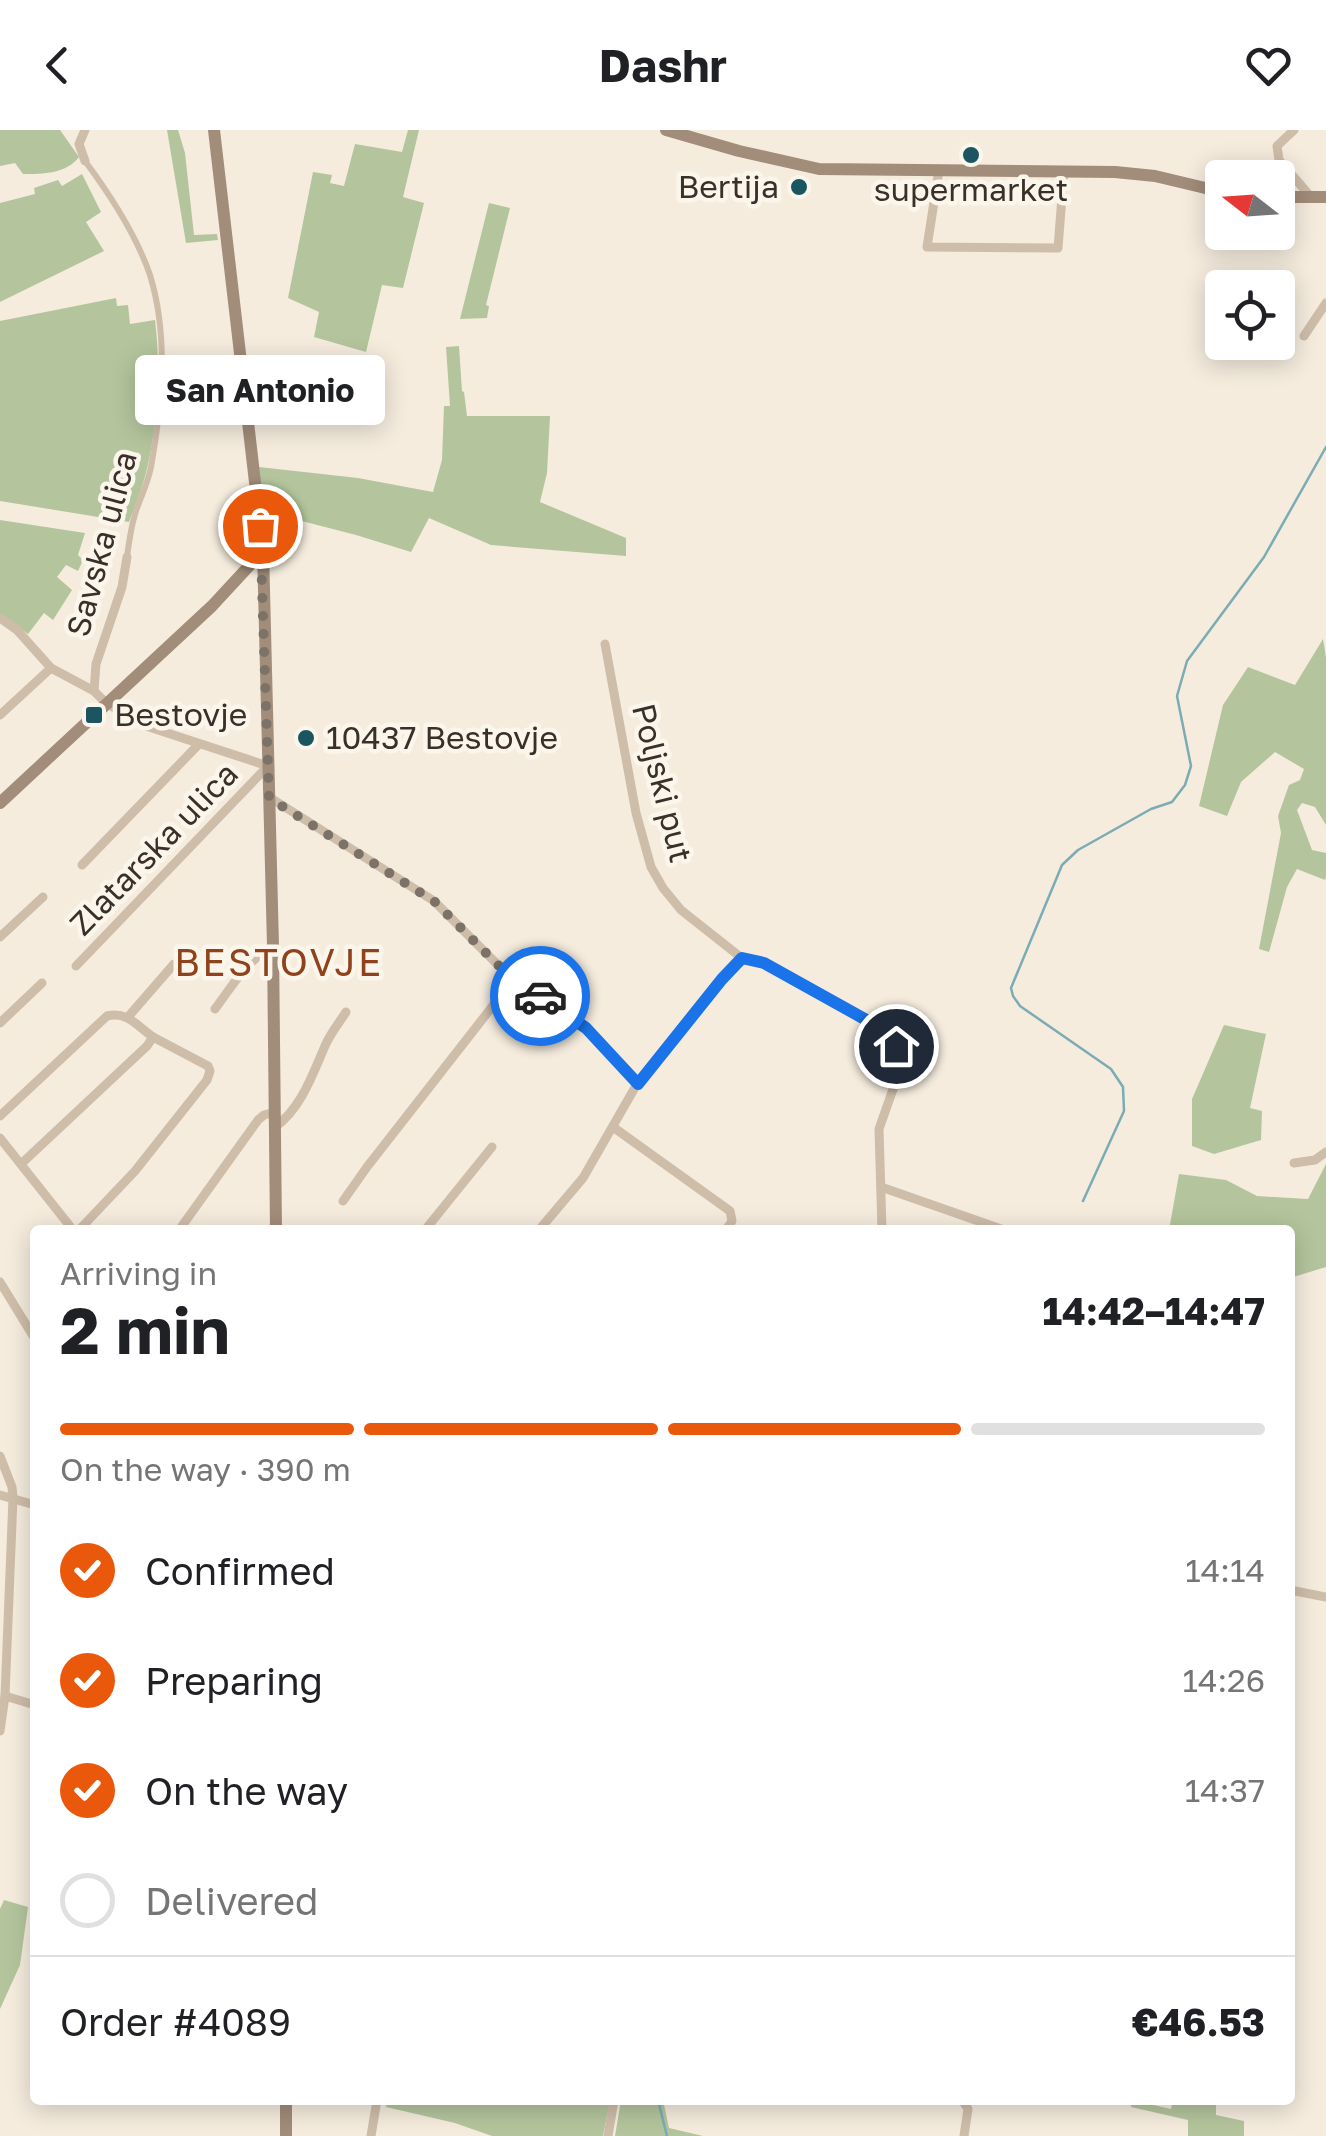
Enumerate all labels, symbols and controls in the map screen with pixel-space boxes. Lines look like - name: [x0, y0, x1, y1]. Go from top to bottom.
- icon: back: [30, 38, 85, 93]
- text: Dashr: [599, 38, 727, 92]
- icon: heart: [1241, 38, 1296, 93]
- marker: supermarket: [960, 144, 982, 166]
- north arrow: [1205, 160, 1295, 250]
- map controls: [1205, 160, 1295, 360]
- place label: Bertija: [678, 167, 779, 205]
- place label: supermarket: [874, 170, 1068, 208]
- marker: Bertija: [788, 176, 810, 198]
- button: locate: [1205, 270, 1295, 360]
- callout: San Antonio: [135, 356, 385, 426]
- text: San Antonio: [166, 371, 354, 409]
- street label: Savska ulica: [58, 447, 144, 641]
- pin: [218, 484, 303, 569]
- icon: bag: [233, 499, 288, 554]
- place label: Bestovje: [114, 695, 247, 733]
- street label: Poljski put: [625, 700, 701, 866]
- marker: Bestovje: [83, 704, 105, 726]
- place label: 10437 Bestovje: [326, 718, 558, 756]
- marker: 10437 Bestovje: [295, 727, 317, 749]
- street label: Zlatarska ulica: [61, 754, 245, 942]
- district label: BESTOVJE: [174, 939, 384, 984]
- courier: [490, 946, 590, 1046]
- icon: car: [513, 969, 568, 1024]
- pin: [854, 1004, 939, 1089]
- icon: home: [869, 1019, 924, 1074]
- text: Arriving in: [60, 1254, 217, 1292]
- text: 14:42–14:47: [1043, 1288, 1265, 1333]
- text: 2 min: [60, 1290, 230, 1368]
- text: On the way · 390 m: [60, 1450, 351, 1488]
- icon: check: [60, 1543, 115, 1598]
- text: Confirmed: [145, 1548, 335, 1593]
- text: 14:14: [1185, 1551, 1265, 1589]
- icon: check: [60, 1653, 115, 1708]
- text: Preparing: [145, 1658, 323, 1703]
- text: 14:26: [1182, 1661, 1265, 1699]
- icon: check: [60, 1763, 115, 1818]
- text: On the way: [145, 1768, 348, 1813]
- text: 14:37: [1185, 1771, 1265, 1809]
- text: Delivered: [145, 1878, 318, 1923]
- text: Order #4089: [60, 1999, 291, 2044]
- text: €46.53: [1132, 1999, 1265, 2044]

